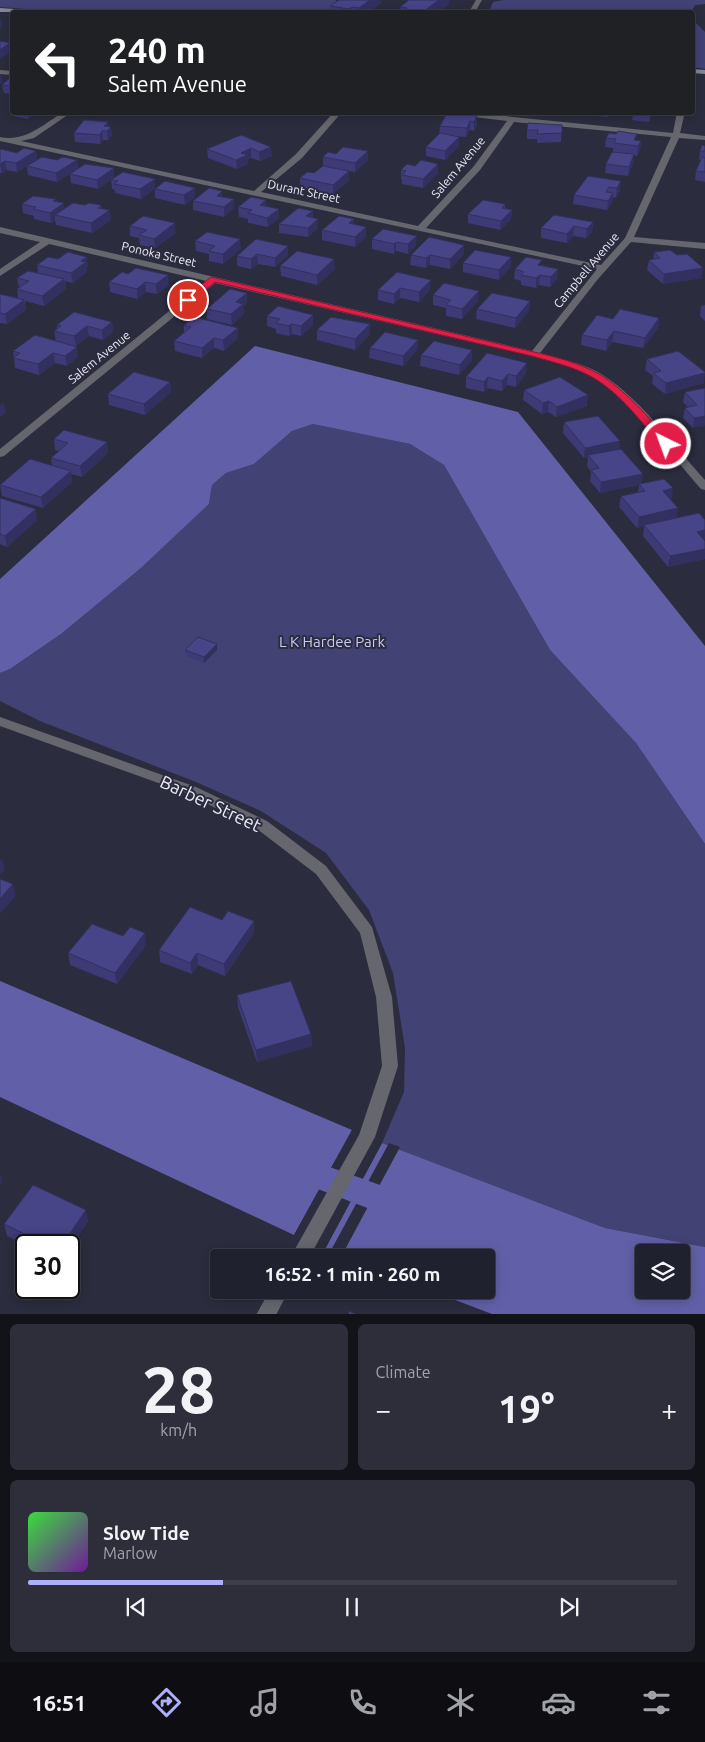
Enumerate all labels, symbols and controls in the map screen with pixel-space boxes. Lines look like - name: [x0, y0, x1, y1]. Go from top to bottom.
- icon: left: [25, 30, 90, 95]
- text: 240 m: [108, 30, 206, 70]
- text: Salem Avenue: [108, 71, 247, 96]
- street label: Salem Avenue: [429, 134, 487, 200]
- street label: Durant Street: [267, 177, 342, 205]
- street label: Campbell Avenue: [551, 230, 621, 310]
- street label: Ponoka Street: [120, 239, 198, 269]
- pin: [167, 279, 209, 321]
- icon: arrive: [174, 286, 202, 314]
- street label: Salem Avenue: [65, 328, 133, 386]
- position arrow: [639, 417, 691, 469]
- park label: L K Hardee Park: [279, 633, 385, 650]
- street label: Barber Street: [157, 771, 265, 835]
- speed limit sign: 30: [15, 1234, 80, 1299]
- map controls: [635, 1244, 690, 1299]
- button: layers: [635, 1244, 690, 1299]
- text: 16:52 · 1 min · 260 m: [265, 1263, 440, 1285]
- text: 28: [142, 1352, 215, 1425]
- text: Climate: [376, 1363, 431, 1381]
- text: 19°: [498, 1388, 554, 1430]
- text: −: [376, 1394, 391, 1425]
- text: +: [661, 1394, 677, 1425]
- text: km/h: [160, 1421, 197, 1439]
- text: Slow Tide: [103, 1522, 190, 1544]
- text: Marlow: [103, 1544, 157, 1562]
- icon: previous: [122, 1593, 150, 1621]
- icon: pause: [338, 1593, 366, 1621]
- icon: next: [555, 1593, 583, 1621]
- icon: directions: [149, 1685, 184, 1720]
- icon: music: [247, 1685, 282, 1720]
- icon: phone: [345, 1685, 380, 1720]
- icon: climate: [443, 1685, 478, 1720]
- icon: car: [541, 1685, 576, 1720]
- icon: filters: [639, 1685, 674, 1720]
- text: 16:51: [31, 1690, 86, 1715]

